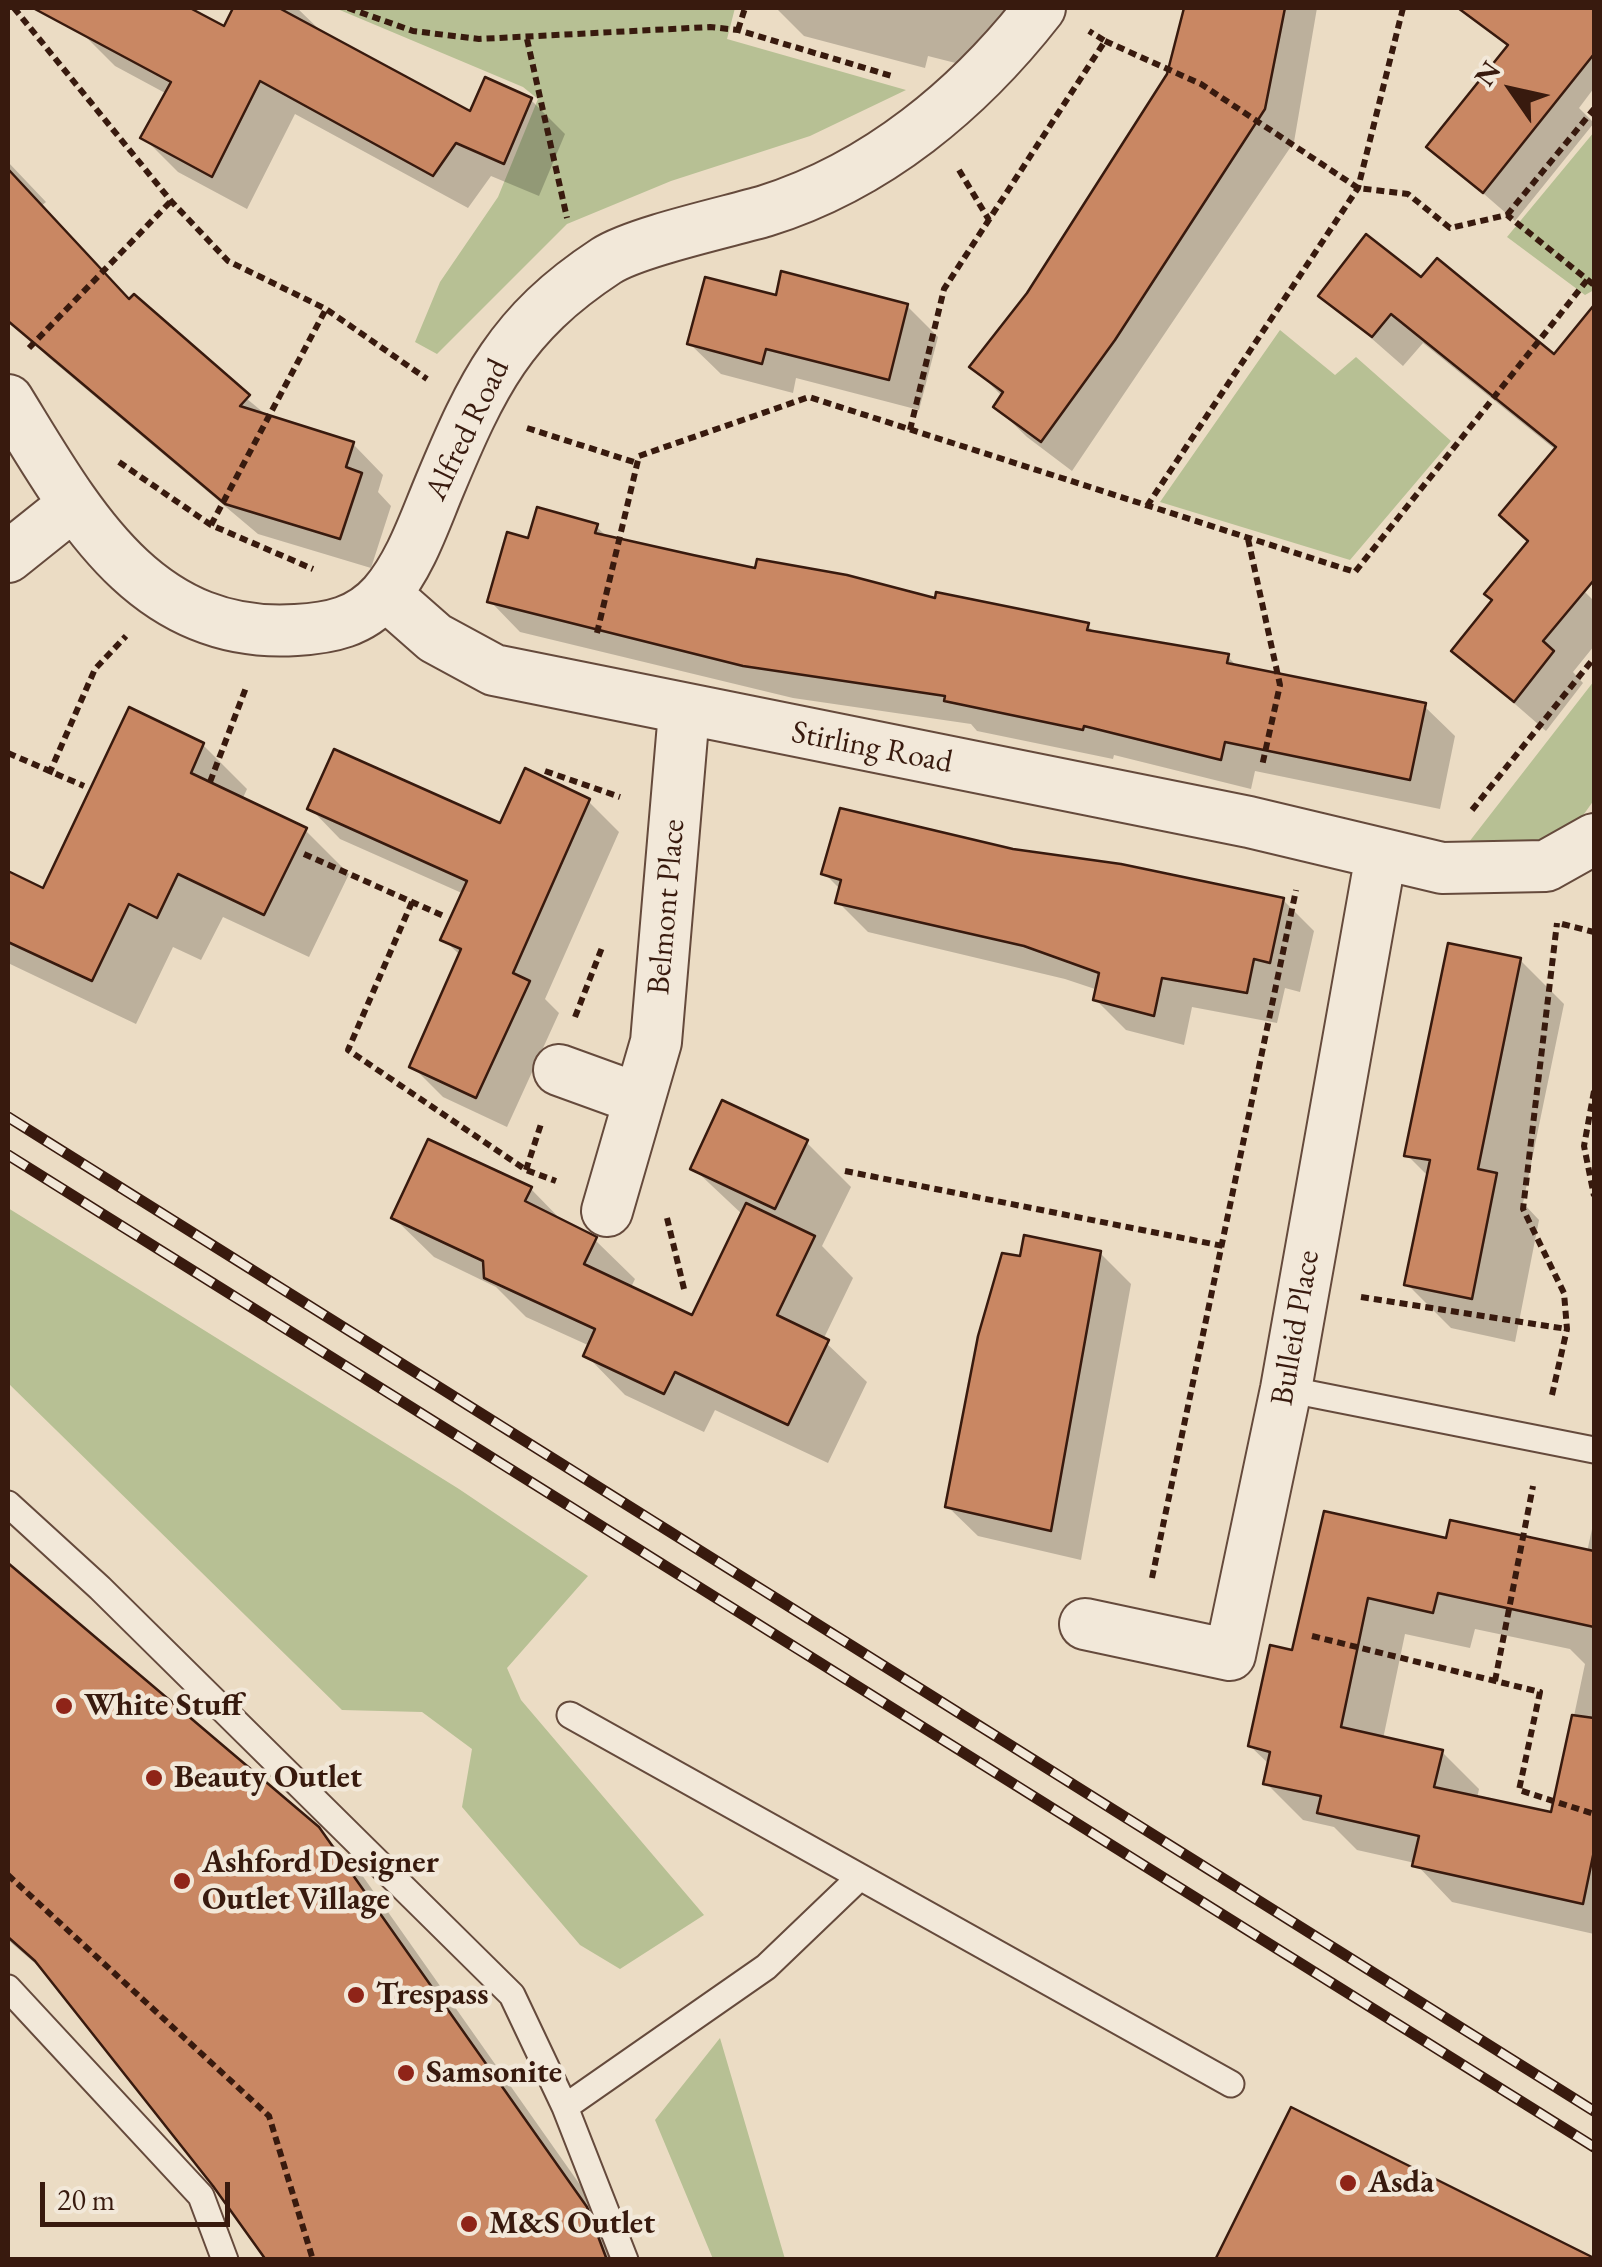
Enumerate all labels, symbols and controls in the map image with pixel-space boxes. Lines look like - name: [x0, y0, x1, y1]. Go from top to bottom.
- north arrow: [1462, 40, 1562, 140]
- text: N: [1466, 54, 1508, 93]
- street label: Alfred Road: [417, 353, 519, 507]
- street label: Stirling Road: [788, 714, 956, 782]
- street label: Belmont Place: [640, 818, 694, 996]
- street label: Bulleid Place: [1263, 1247, 1329, 1409]
- place label: White Stuff: [84, 1687, 243, 1725]
- marker: White Stuff: [53, 1695, 75, 1717]
- place label: Beauty Outlet: [174, 1759, 362, 1797]
- marker: Beauty Outlet: [143, 1767, 165, 1789]
- place label: Ashford Designer Outlet Village: [202, 1844, 439, 1919]
- marker: Ashford Designer Outlet Village: [171, 1870, 193, 1892]
- place label: Trespass: [376, 1976, 489, 2014]
- marker: Trespass: [345, 1984, 367, 2006]
- place label: Samsonite: [426, 2054, 562, 2092]
- marker: Samsonite: [395, 2062, 417, 2084]
- scale bar: [45, 2162, 235, 2224]
- place label: Asda: [1368, 2164, 1434, 2202]
- marker: Asda: [1337, 2172, 1359, 2194]
- text: 20 m: [57, 2180, 115, 2219]
- place label: M&S Outlet: [489, 2205, 655, 2243]
- marker: M&S Outlet: [458, 2213, 480, 2235]

